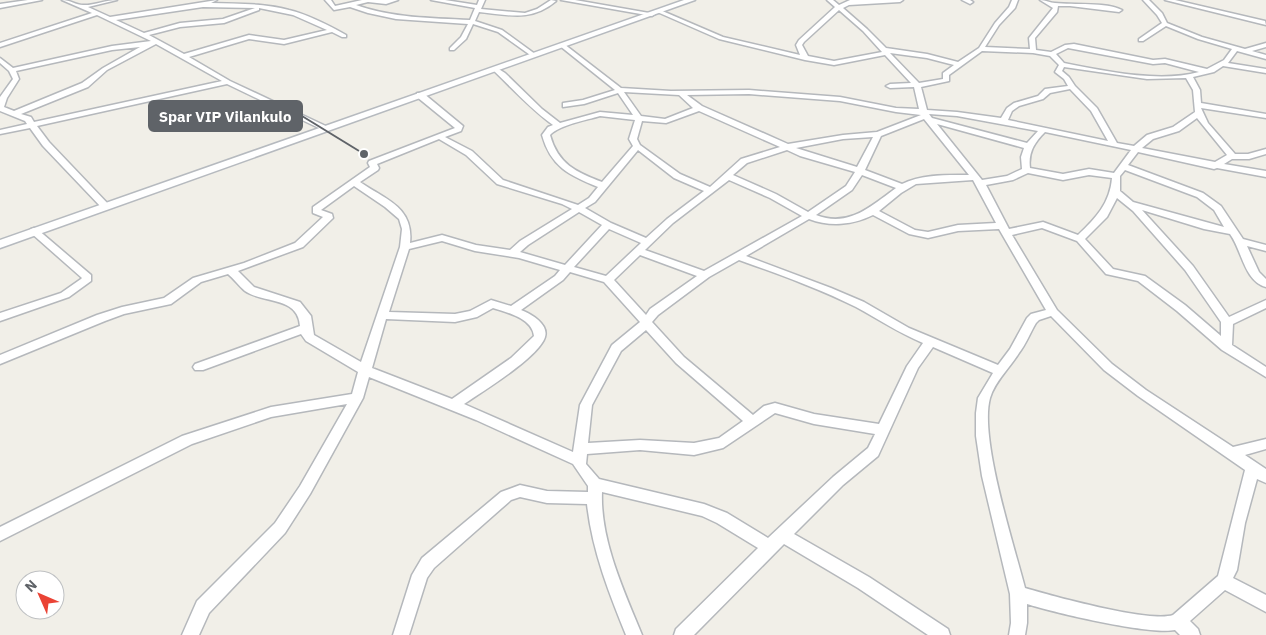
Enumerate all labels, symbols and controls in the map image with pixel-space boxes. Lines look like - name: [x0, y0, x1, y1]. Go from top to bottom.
- callout: Spar VIP Vilankulo: [149, 101, 302, 131]
- text: Spar VIP Vilankulo: [159, 107, 291, 126]
- north arrow: [15, 570, 65, 620]
- text: N: [21, 576, 41, 596]

